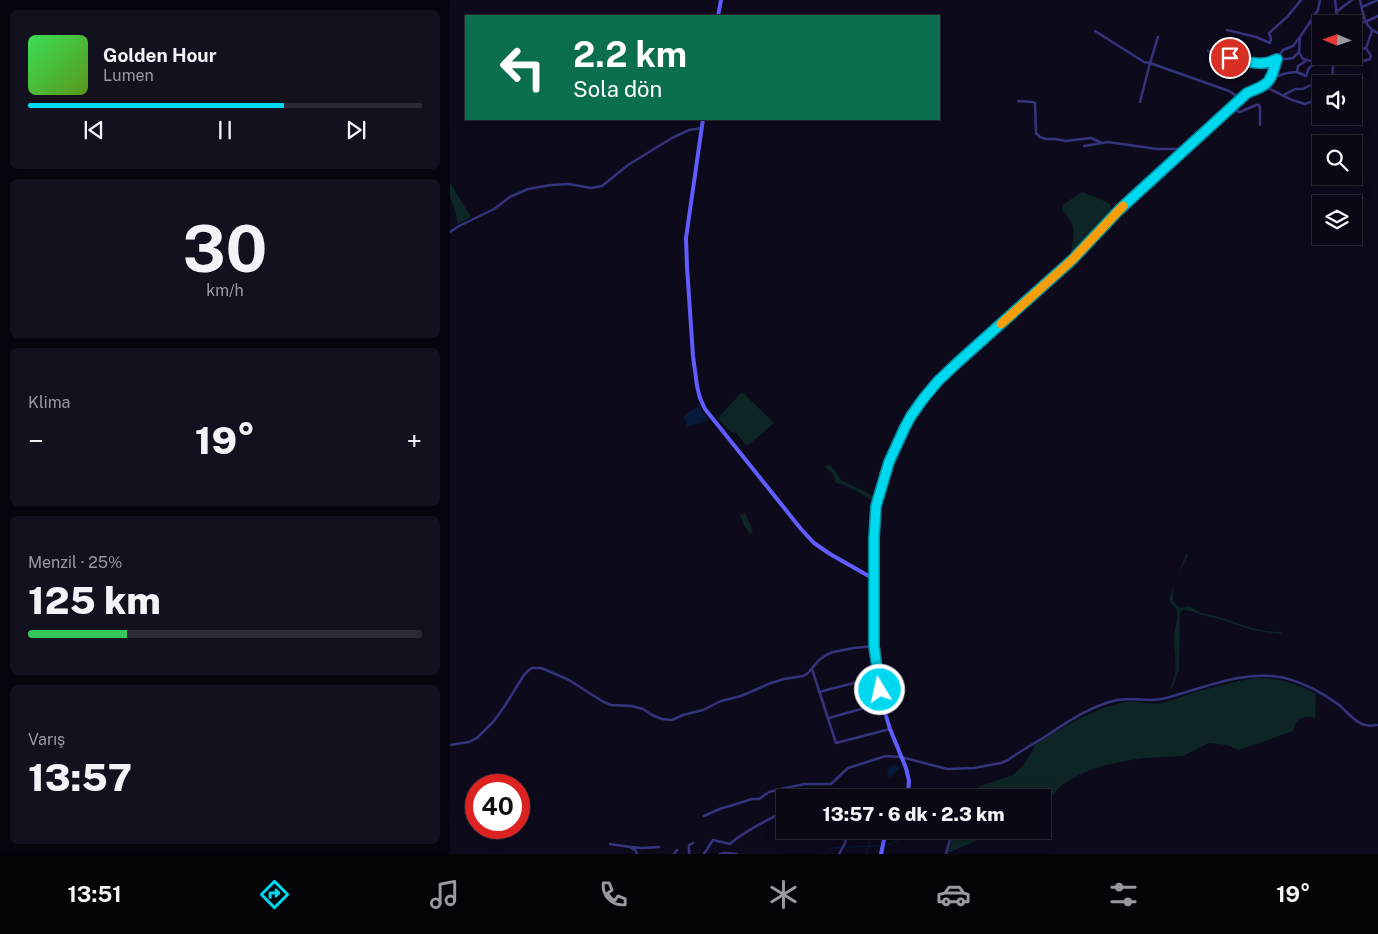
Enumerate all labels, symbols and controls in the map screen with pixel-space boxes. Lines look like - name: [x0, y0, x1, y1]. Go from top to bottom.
- north arrow: [1312, 15, 1362, 65]
- map controls: [1312, 15, 1362, 245]
- text: 2.2 km: [573, 34, 687, 75]
- icon: left: [490, 35, 555, 100]
- pin: [1209, 37, 1251, 79]
- text: Golden Hour: [103, 44, 217, 66]
- icon: arrive: [1216, 44, 1244, 72]
- text: Lumen: [103, 66, 154, 85]
- button: sound: [1312, 75, 1362, 125]
- text: Sola dön: [573, 76, 662, 102]
- icon: previous: [80, 116, 108, 144]
- icon: pause: [211, 116, 239, 144]
- icon: next: [342, 116, 370, 144]
- button: search: [1312, 135, 1362, 185]
- button: layers: [1312, 195, 1362, 245]
- text: 30: [183, 210, 267, 287]
- text: km/h: [206, 281, 244, 300]
- text: Klima: [28, 393, 70, 412]
- text: 19°: [195, 418, 255, 463]
- text: −: [28, 424, 44, 457]
- text: +: [406, 424, 422, 457]
- text: Menzil · 25%: [28, 553, 122, 572]
- text: 125 km: [28, 578, 161, 623]
- position arrow: [853, 663, 905, 715]
- text: Varış: [28, 730, 65, 749]
- text: 13:57: [28, 755, 132, 800]
- speed limit sign: 40: [465, 774, 530, 839]
- text: 13:57 · 6 dk · 2.3 km: [822, 803, 1005, 825]
- icon: directions: [257, 877, 292, 912]
- icon: music: [427, 877, 462, 912]
- icon: phone: [596, 877, 631, 912]
- icon: climate: [766, 877, 801, 912]
- icon: car: [936, 877, 971, 912]
- icon: filters: [1106, 877, 1141, 912]
- text: 13:51: [67, 881, 122, 907]
- text: 19°: [1276, 881, 1311, 907]

